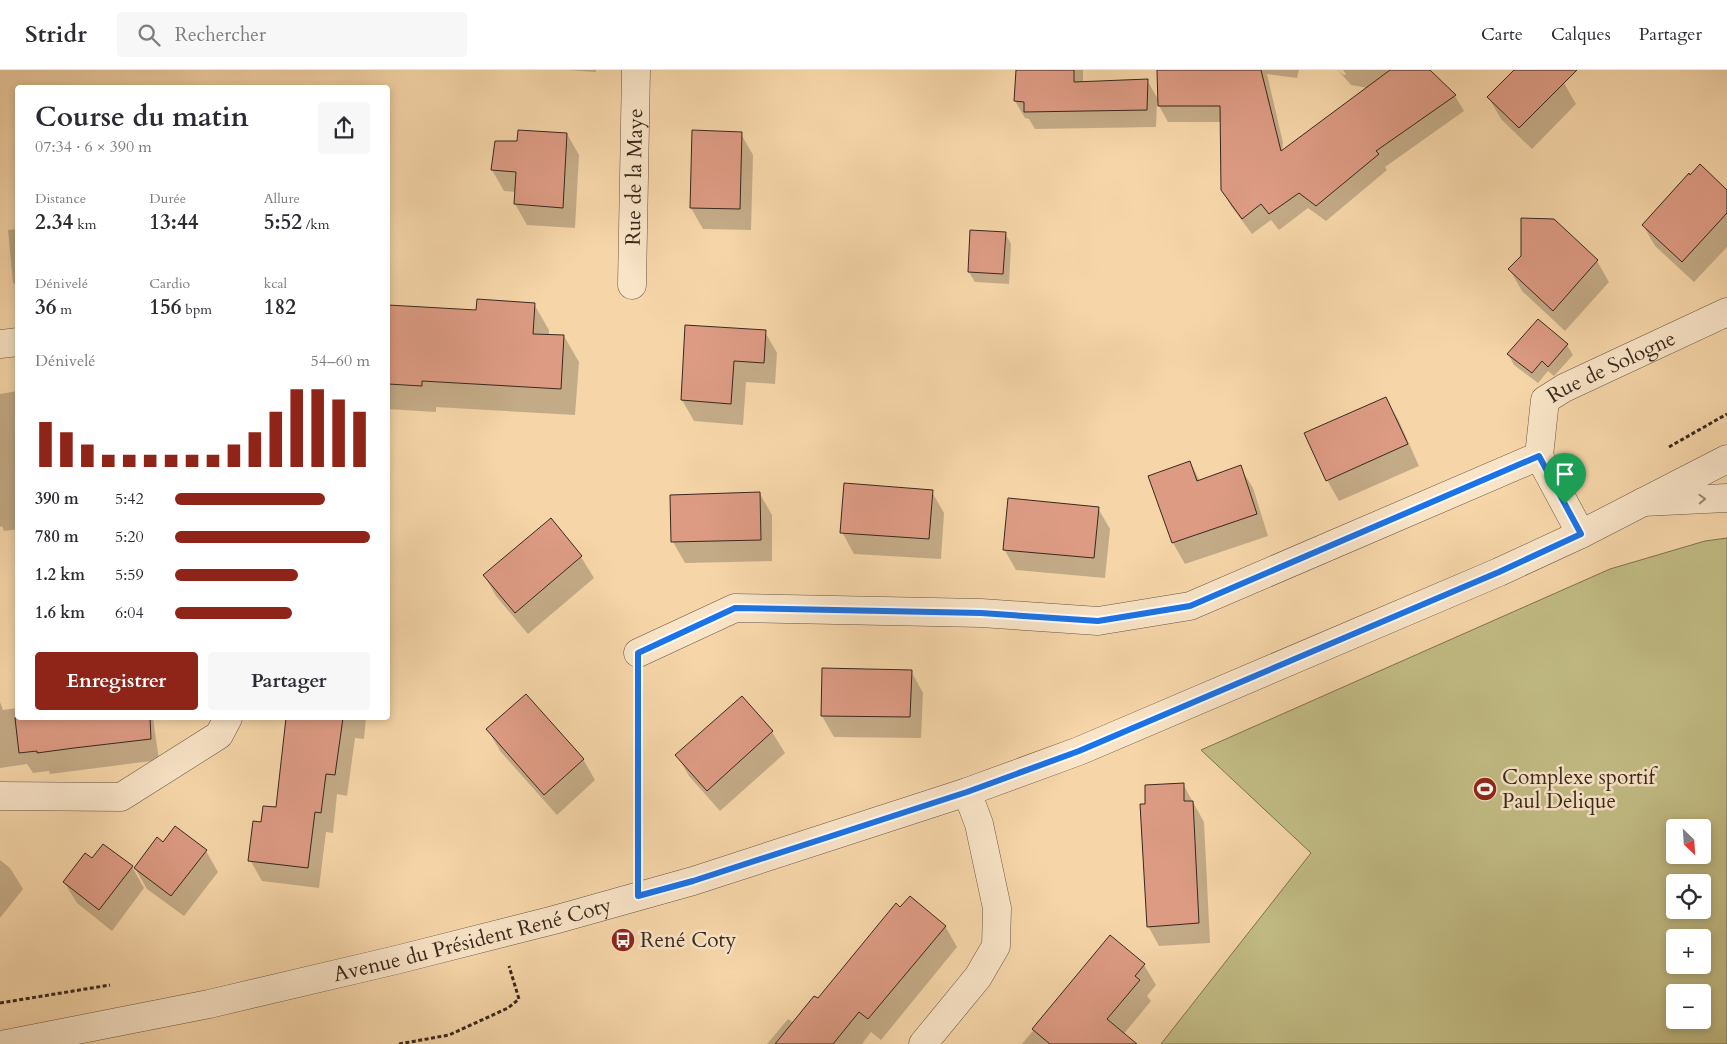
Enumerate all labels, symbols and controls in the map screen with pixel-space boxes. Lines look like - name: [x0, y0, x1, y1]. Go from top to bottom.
- search box: [117, 12, 467, 57]
- text: Stridr: [25, 18, 87, 51]
- icon: search: [135, 21, 163, 49]
- text: Rechercher: [175, 22, 266, 48]
- text: Carte: [1481, 22, 1523, 47]
- text: Calques: [1551, 22, 1611, 47]
- text: Partager: [1639, 22, 1702, 47]
- text: Course du matin: [35, 98, 249, 136]
- button: share: [318, 102, 370, 154]
- street label: Rue de la Maye: [618, 108, 650, 246]
- text: 07:34 · 6 × 390 m: [35, 136, 152, 158]
- text: Distance: [35, 189, 86, 208]
- text: Durée: [149, 189, 186, 208]
- text: Allure: [264, 189, 300, 208]
- text: 2.34: [35, 208, 73, 237]
- text: 13:44: [149, 208, 198, 237]
- text: 5:52: [264, 208, 302, 237]
- text: km: [73, 215, 96, 234]
- text: /km: [302, 215, 330, 234]
- text: Dénivelé: [35, 274, 88, 293]
- text: Cardio: [149, 274, 190, 293]
- text: kcal: [264, 274, 287, 293]
- text: 36: [35, 293, 57, 322]
- text: 156: [149, 293, 182, 322]
- text: 182: [264, 293, 296, 322]
- text: m: [57, 300, 72, 319]
- text: bpm: [182, 300, 212, 319]
- street label: Rue de Sologne: [1541, 324, 1680, 410]
- text: Dénivelé: [35, 350, 96, 372]
- text: 54–60 m: [311, 350, 370, 372]
- pin: [1544, 453, 1586, 504]
- icon: arrive: [1551, 460, 1579, 488]
- text: 390 m: [35, 488, 79, 510]
- text: 5:42: [115, 488, 144, 510]
- one-way arrow: [1699, 494, 1707, 504]
- text: 780 m: [35, 526, 79, 548]
- text: 5:20: [115, 526, 144, 548]
- text: 1.2 km: [35, 564, 85, 586]
- text: 5:59: [115, 564, 144, 586]
- text: 1.6 km: [35, 602, 85, 624]
- text: 6:04: [115, 602, 144, 624]
- button: Enregistrer: [35, 652, 198, 710]
- button: Partager: [208, 652, 370, 710]
- place label: Complexe sportif Paul Delique: [1502, 763, 1659, 816]
- sports icon: Complexe sportif Paul Delique: [1472, 776, 1498, 802]
- north arrow: [1666, 819, 1711, 864]
- map controls: [1666, 819, 1711, 1029]
- button: locate: [1666, 874, 1711, 919]
- street label: Avenue du Président René Coty: [330, 890, 615, 989]
- place label: René Coty: [640, 926, 736, 955]
- bus stop icon: René Coty: [610, 927, 636, 953]
- button: +: [1666, 929, 1711, 974]
- button: −: [1666, 984, 1711, 1029]

